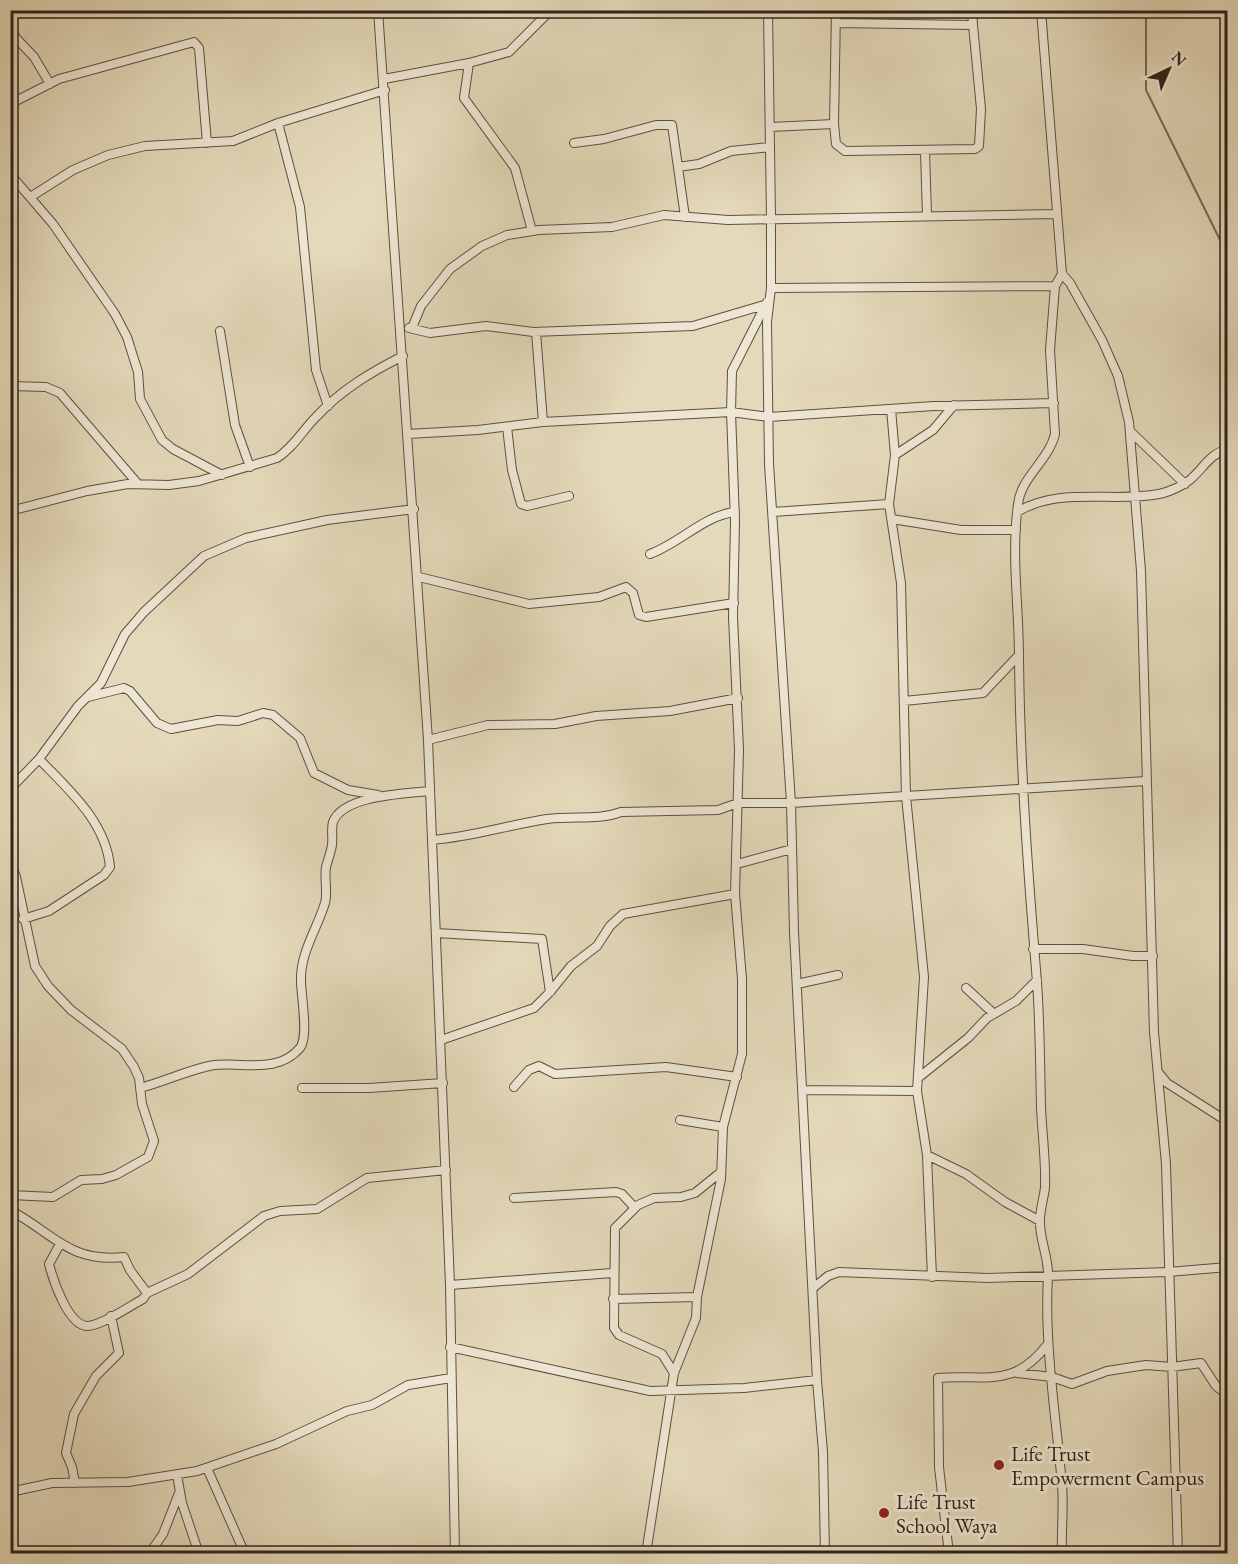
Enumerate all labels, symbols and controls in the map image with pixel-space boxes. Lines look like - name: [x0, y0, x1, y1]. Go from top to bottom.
- north arrow: [1139, 39, 1199, 99]
- text: N: [1167, 47, 1191, 71]
- place label: Life Trust Empowerment Campus: [1011, 1440, 1204, 1491]
- marker: Life Trust Empowerment Campus: [992, 1458, 1006, 1472]
- place label: Life Trust School Waya: [896, 1488, 998, 1539]
- marker: Life Trust School Waya: [877, 1506, 891, 1520]

